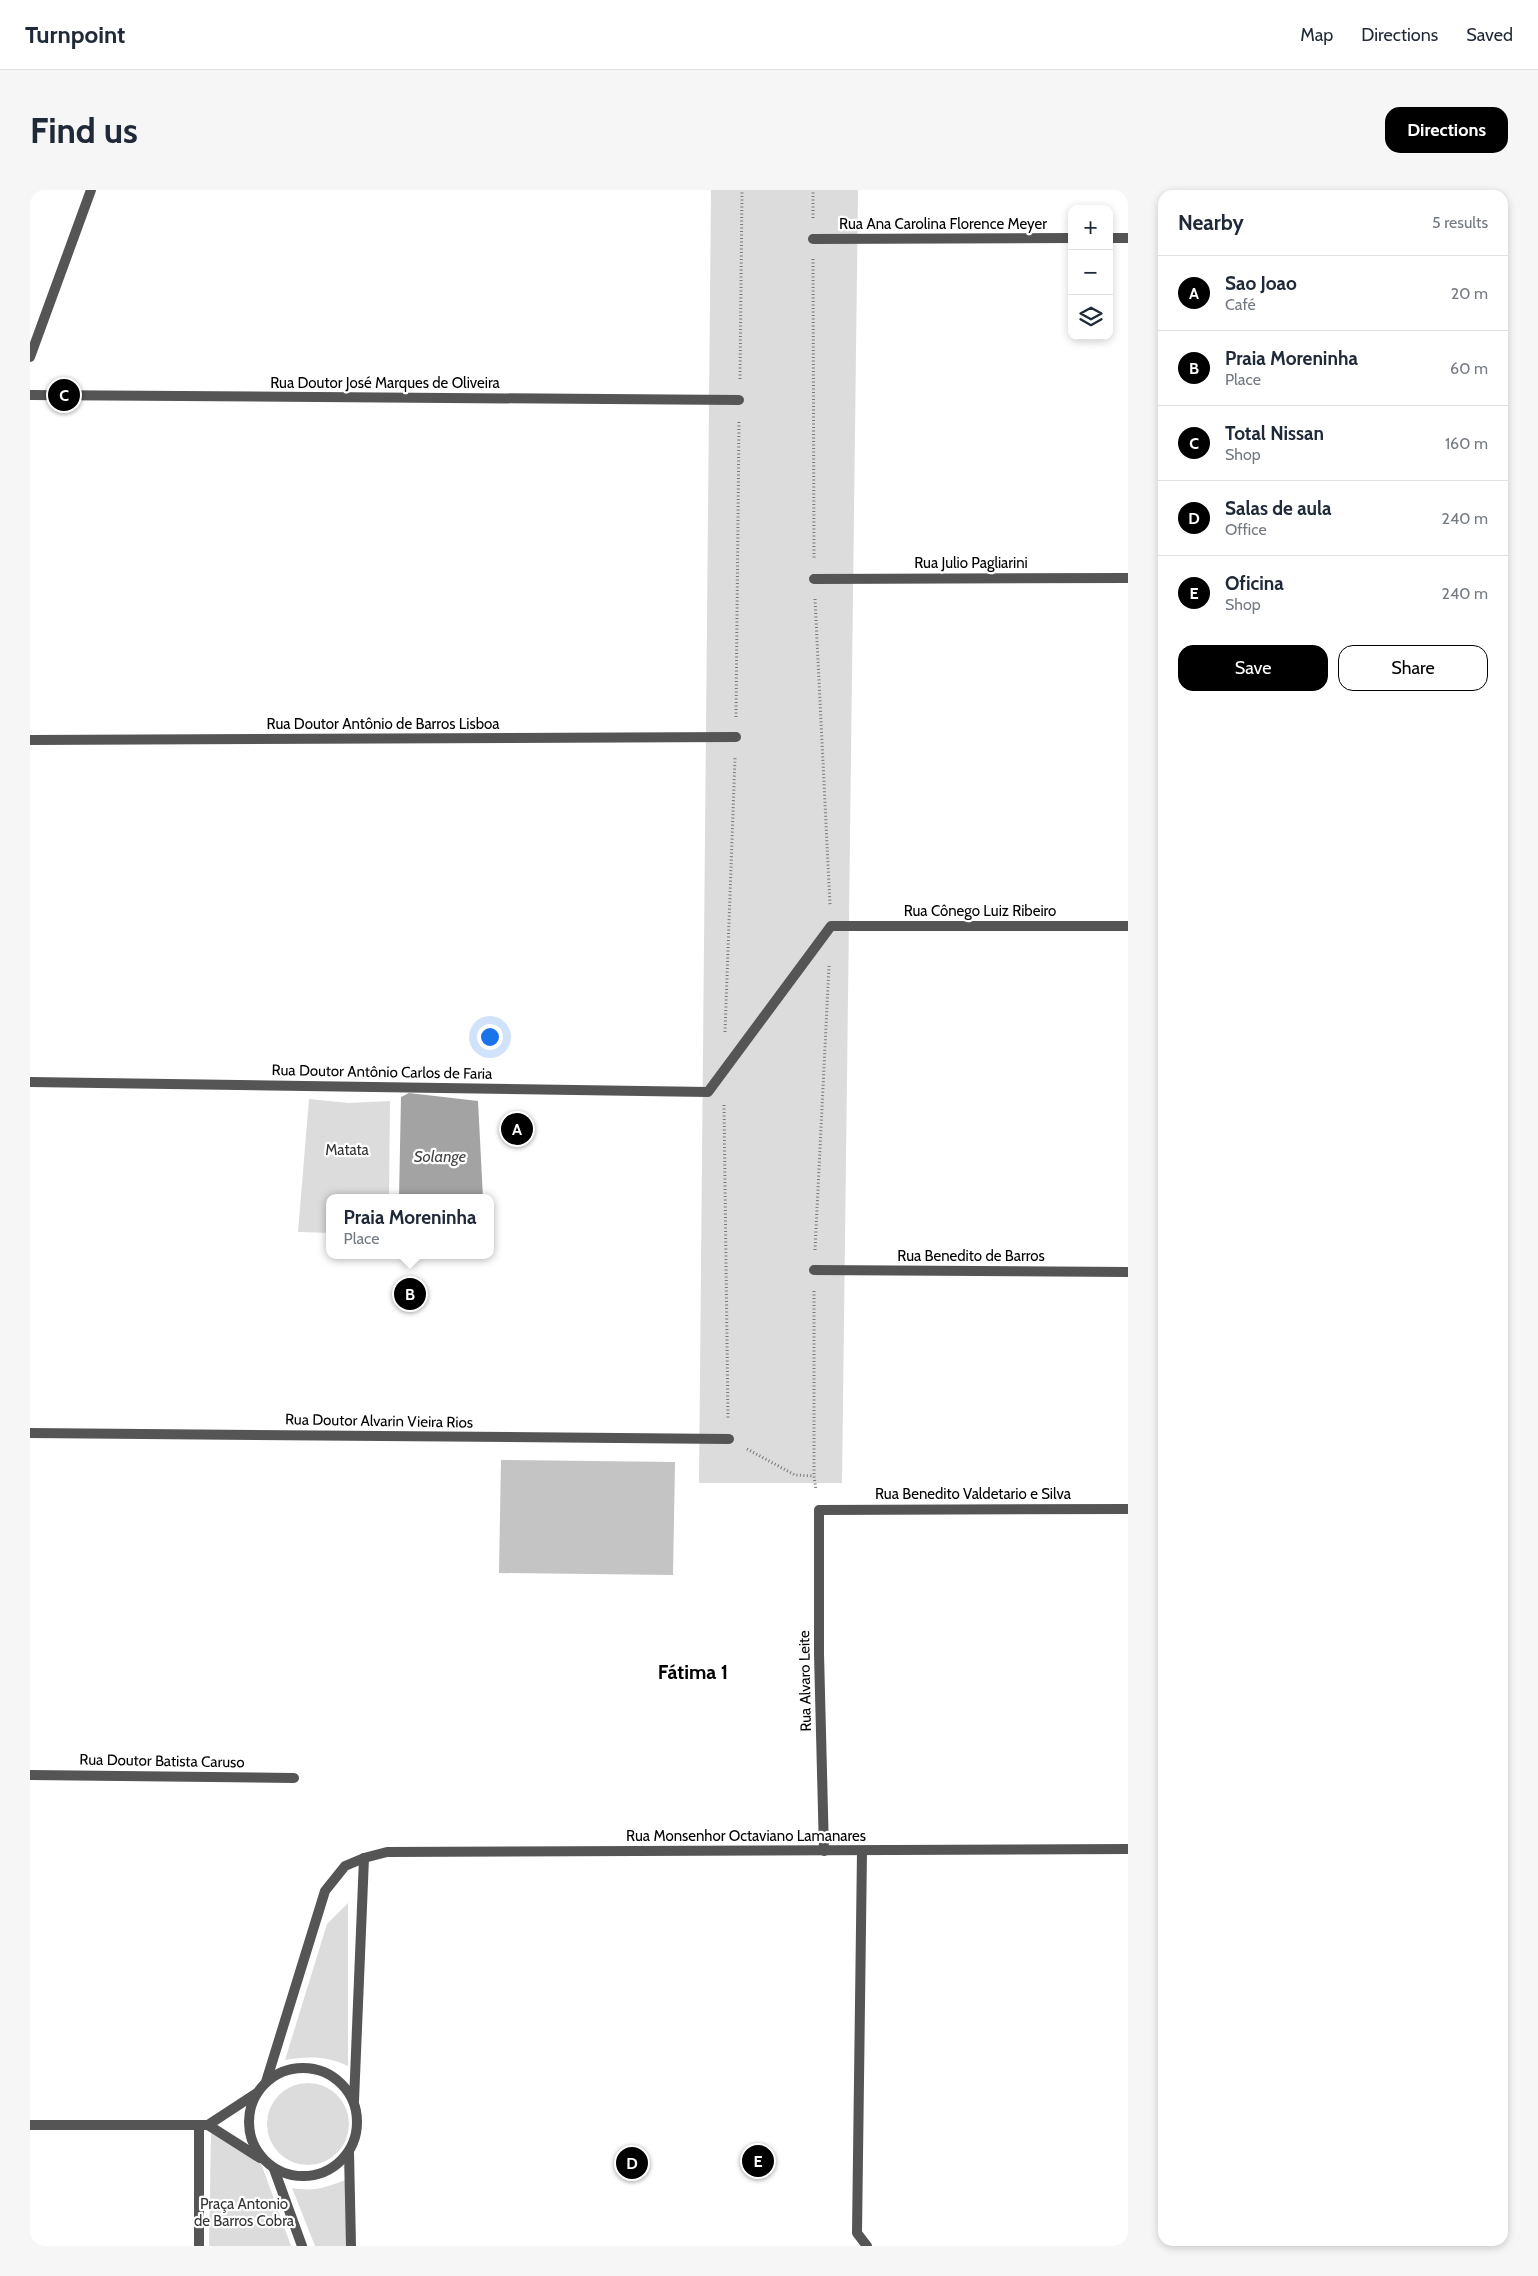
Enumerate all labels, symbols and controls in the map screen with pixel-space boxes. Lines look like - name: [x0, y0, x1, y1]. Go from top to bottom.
- text: Turnpoint: [25, 20, 125, 49]
- text: Map: [1300, 24, 1333, 46]
- text: Directions: [1361, 24, 1438, 46]
- text: Saved: [1466, 24, 1513, 46]
- button: Directions: [1385, 107, 1508, 153]
- text: Find us: [30, 109, 138, 152]
- map controls: [1068, 205, 1113, 340]
- button: +: [1068, 205, 1113, 250]
- text: Nearby: [1178, 210, 1244, 235]
- text: 5 results: [1432, 213, 1488, 232]
- street label: Rua Ana Carolina Florence Meyer: [839, 215, 1047, 233]
- button: −: [1068, 250, 1113, 295]
- text: Sao Joao: [1225, 272, 1297, 295]
- text: A: [1189, 284, 1199, 303]
- text: 20 m: [1451, 284, 1488, 303]
- button: layers: [1068, 295, 1113, 340]
- text: Café: [1225, 295, 1256, 314]
- text: Praia Moreninha: [1225, 347, 1358, 370]
- text: B: [1189, 359, 1199, 378]
- text: 60 m: [1450, 359, 1488, 378]
- text: Place: [1225, 370, 1261, 389]
- street label: Rua Doutor José Marques de Oliveira: [270, 374, 501, 392]
- pin: C: [48, 376, 80, 414]
- text: Total Nissan: [1225, 422, 1324, 445]
- text: C: [1189, 434, 1199, 453]
- text: 160 m: [1445, 434, 1488, 453]
- text: Shop: [1225, 445, 1261, 464]
- text: Salas de aula: [1225, 497, 1332, 520]
- text: D: [1188, 509, 1200, 528]
- text: 240 m: [1442, 509, 1488, 528]
- text: Office: [1225, 520, 1267, 539]
- street label: Rua Julio Pagliarini: [914, 554, 1028, 572]
- text: Oficina: [1225, 572, 1284, 595]
- text: E: [1189, 584, 1199, 603]
- text: 240 m: [1442, 584, 1488, 603]
- text: Shop: [1225, 595, 1261, 614]
- button: Save: [1178, 645, 1328, 691]
- button: Share: [1338, 645, 1488, 691]
- street label: Rua Doutor Antônio de Barros Lisboa: [267, 715, 500, 733]
- street label: Rua Cônego Luiz Ribeiro: [904, 902, 1056, 920]
- your location: [477, 1024, 503, 1050]
- street label: Rua Doutor Antônio Carlos de Faria: [272, 1061, 493, 1083]
- pin: A: [501, 1110, 533, 1148]
- park label: Matata: [325, 1141, 370, 1159]
- water label: Solange: [414, 1147, 466, 1166]
- popup: [326, 1194, 494, 1259]
- text: Praia Moreninha: [344, 1206, 476, 1229]
- text: Place: [344, 1229, 379, 1248]
- street label: Rua Benedito de Barros: [897, 1247, 1045, 1265]
- pin: B: [394, 1275, 426, 1313]
- street label: Rua Doutor Alvarin Vieira Rios: [285, 1410, 473, 1432]
- street label: Rua Benedito Valdetario e Silva: [875, 1485, 1072, 1503]
- street label: Rua Alvaro Leite: [795, 1630, 815, 1732]
- district label: Fátima 1: [658, 1660, 728, 1684]
- street label: Rua Doutor Batista Caruso: [79, 1751, 245, 1771]
- street label: Rua Monsenhor Octaviano Lamanares: [626, 1827, 866, 1845]
- pin: E: [742, 2142, 774, 2180]
- pin: D: [616, 2144, 648, 2182]
- park label: Praça Antonio de Barros Cobra: [194, 2195, 295, 2230]

